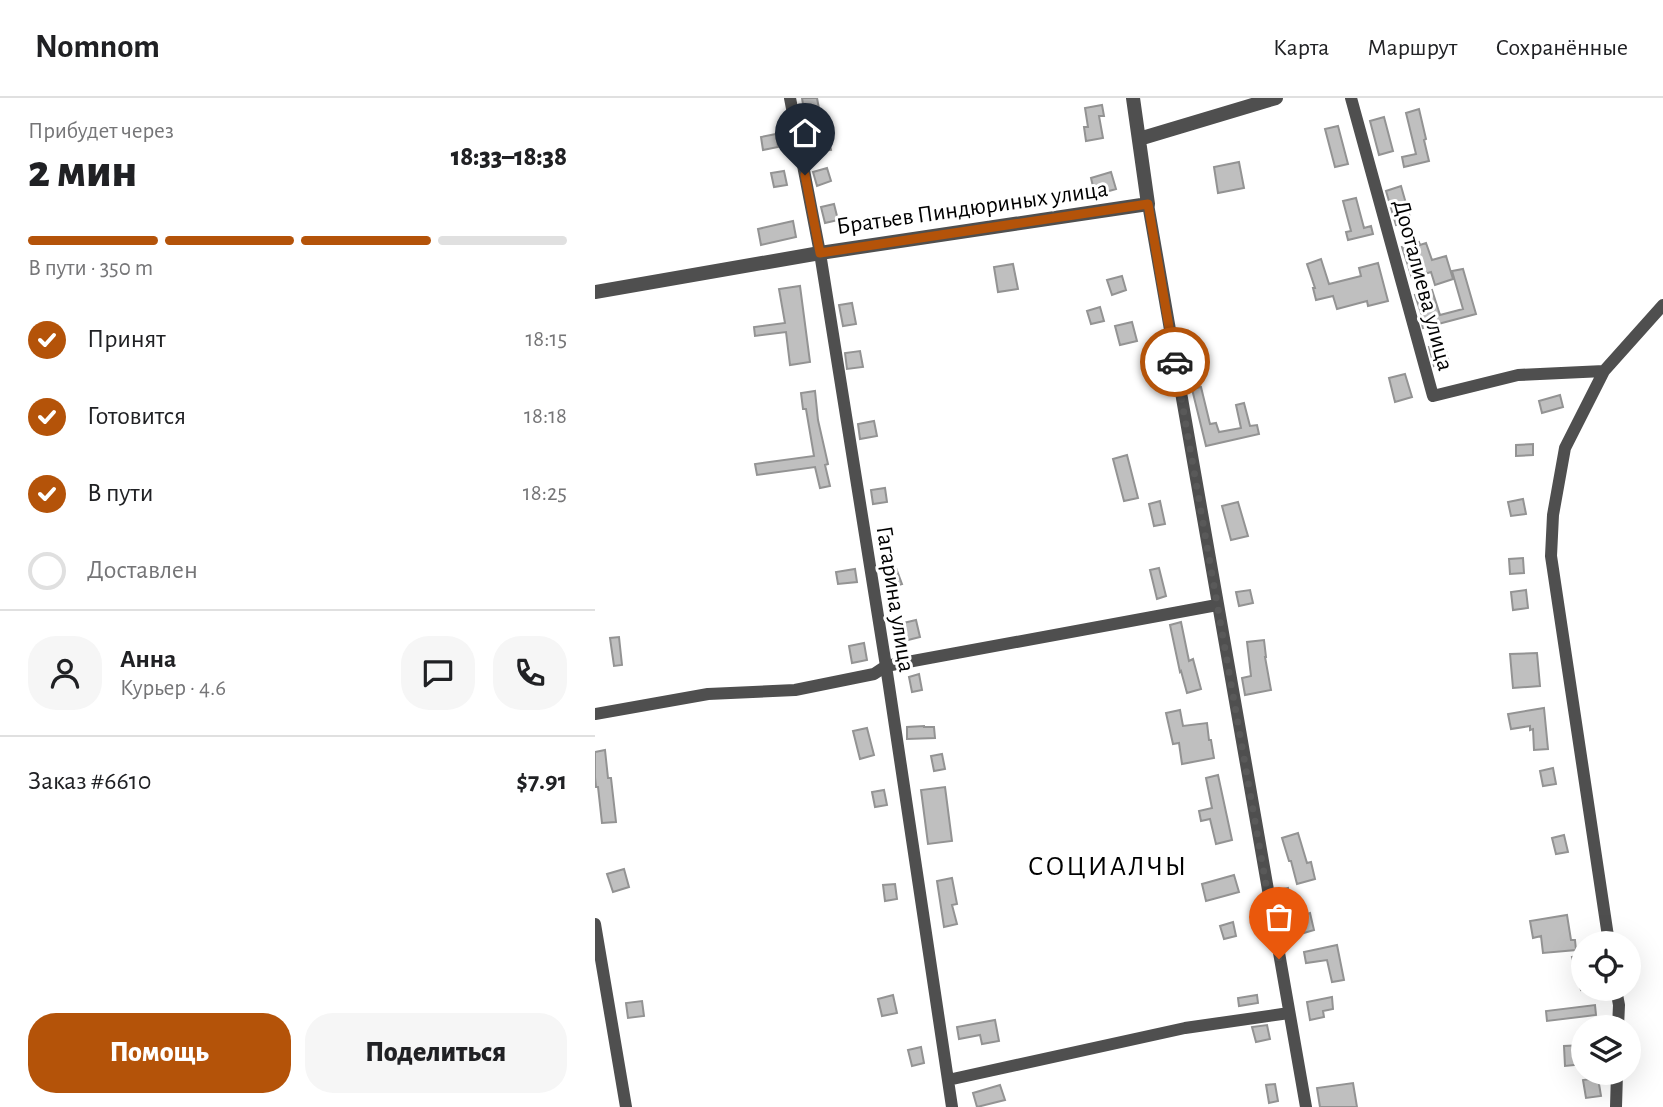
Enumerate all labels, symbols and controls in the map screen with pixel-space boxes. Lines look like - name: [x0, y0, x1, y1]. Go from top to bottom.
- text: Nomnom: [35, 31, 160, 64]
- text: Карта: [1273, 36, 1329, 60]
- text: Маршрут: [1367, 36, 1457, 60]
- text: Сохранённые: [1495, 36, 1628, 60]
- pin: [775, 103, 835, 175]
- icon: home: [786, 114, 824, 152]
- text: Прибудет через: [28, 120, 174, 143]
- text: 18:33–18:38: [451, 144, 567, 170]
- text: 2 мин: [28, 149, 137, 195]
- street label: Братьев Пиндюриных улица: [835, 177, 1110, 239]
- street label: Дооталиева улица: [1389, 197, 1457, 373]
- text: В пути · 350 m: [28, 257, 153, 280]
- icon: check: [28, 321, 66, 359]
- text: Принят: [87, 326, 166, 352]
- courier: [1140, 327, 1210, 397]
- text: 18:15: [525, 328, 567, 351]
- icon: car: [1156, 343, 1194, 381]
- icon: check: [28, 398, 66, 436]
- text: Готовится: [87, 403, 186, 429]
- text: 18:18: [524, 405, 567, 428]
- icon: check: [28, 475, 66, 513]
- text: В пути: [87, 480, 153, 506]
- text: 18:25: [523, 482, 567, 505]
- street label: Гагарина улица: [872, 524, 918, 674]
- text: Доставлен: [87, 557, 198, 583]
- button: person: [28, 636, 102, 710]
- button: chat: [401, 636, 475, 710]
- button: phone: [493, 636, 567, 710]
- text: Анна: [120, 646, 176, 672]
- text: Курьер · 4.6: [120, 677, 226, 700]
- text: Заказ #6610: [28, 768, 151, 794]
- text: $7.91: [516, 768, 567, 794]
- district label: СОЦИАЛЧЫ: [1028, 853, 1188, 881]
- pin: [1249, 887, 1309, 959]
- icon: bag: [1260, 898, 1298, 936]
- map controls: [1571, 931, 1641, 1085]
- button: locate: [1571, 931, 1641, 1001]
- button: Помощь: [28, 1013, 291, 1093]
- button: Поделиться: [305, 1013, 567, 1093]
- button: layers: [1571, 1015, 1641, 1085]

